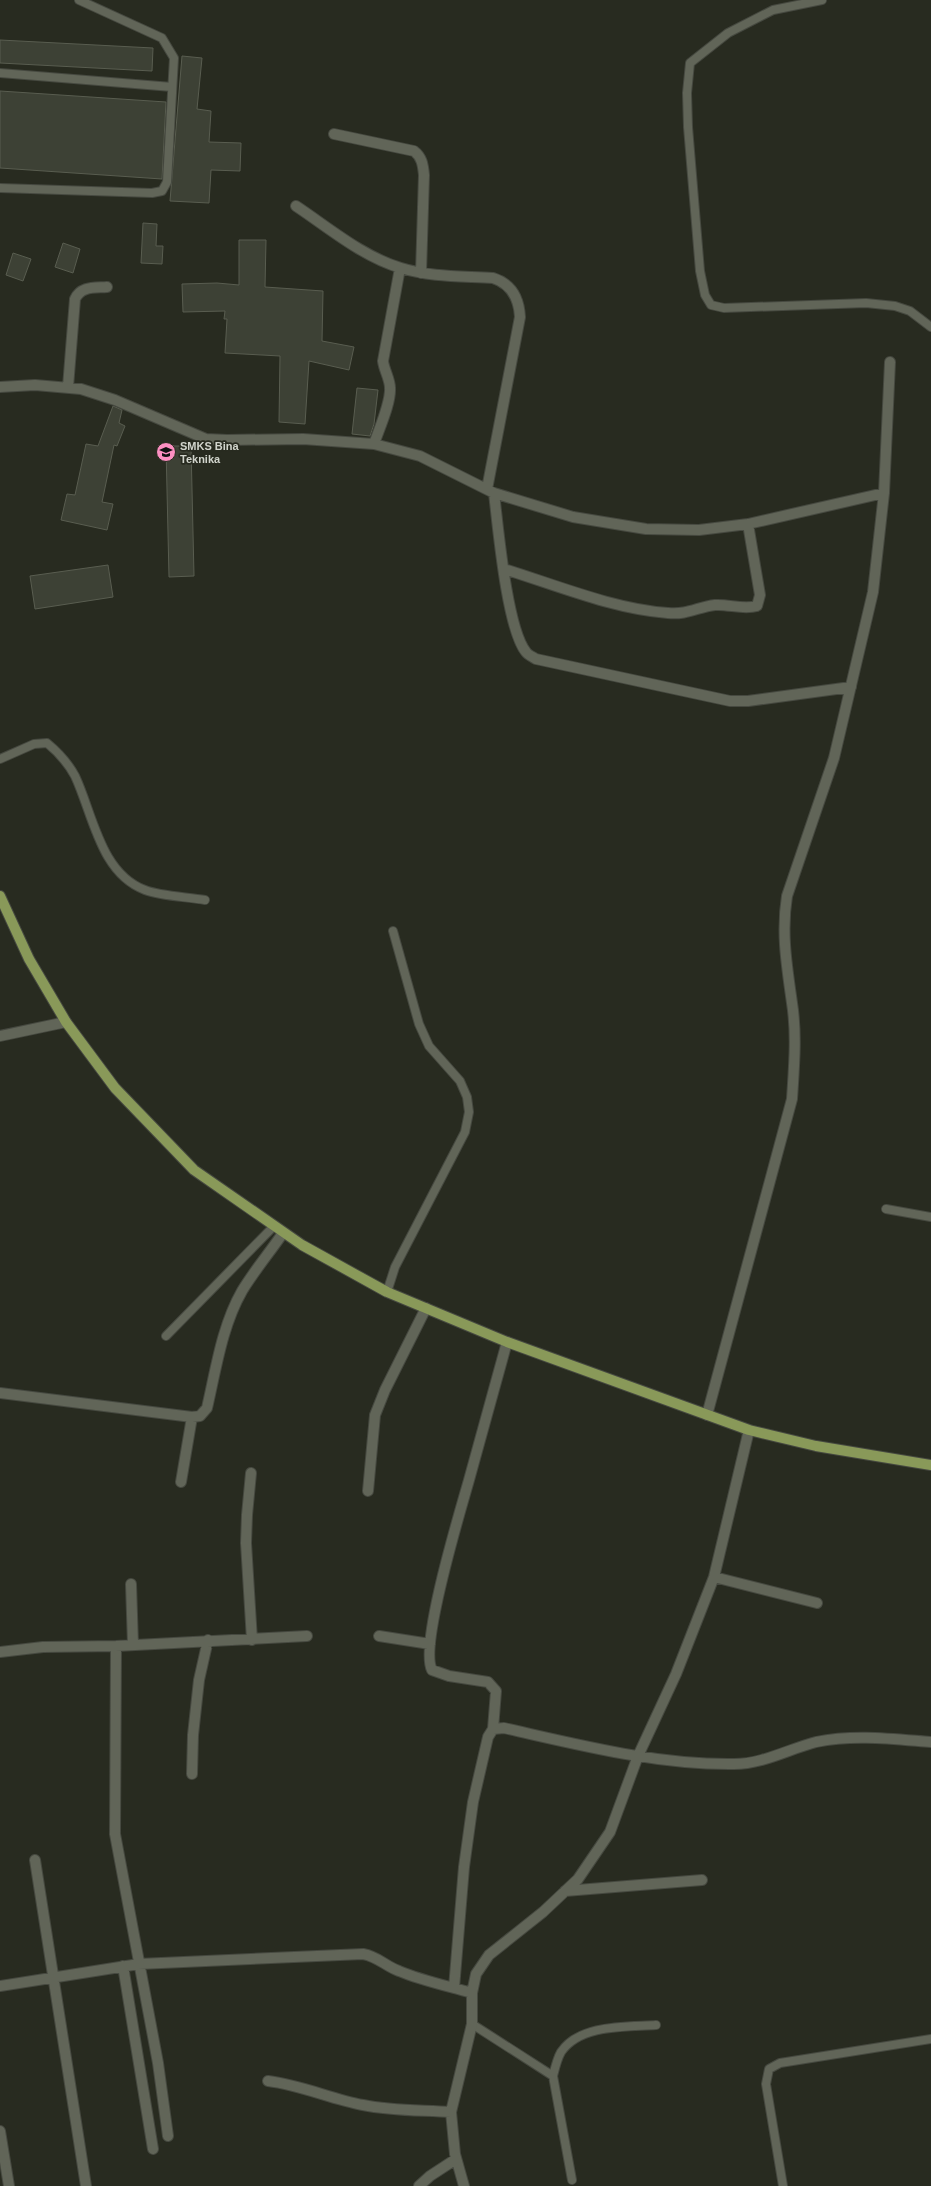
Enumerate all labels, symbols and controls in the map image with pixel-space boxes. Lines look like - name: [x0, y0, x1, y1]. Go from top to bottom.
- place label: SMKS Bina Teknika: [180, 440, 240, 465]
- school or university icon: SMKS Bina Teknika: [155, 441, 177, 463]

